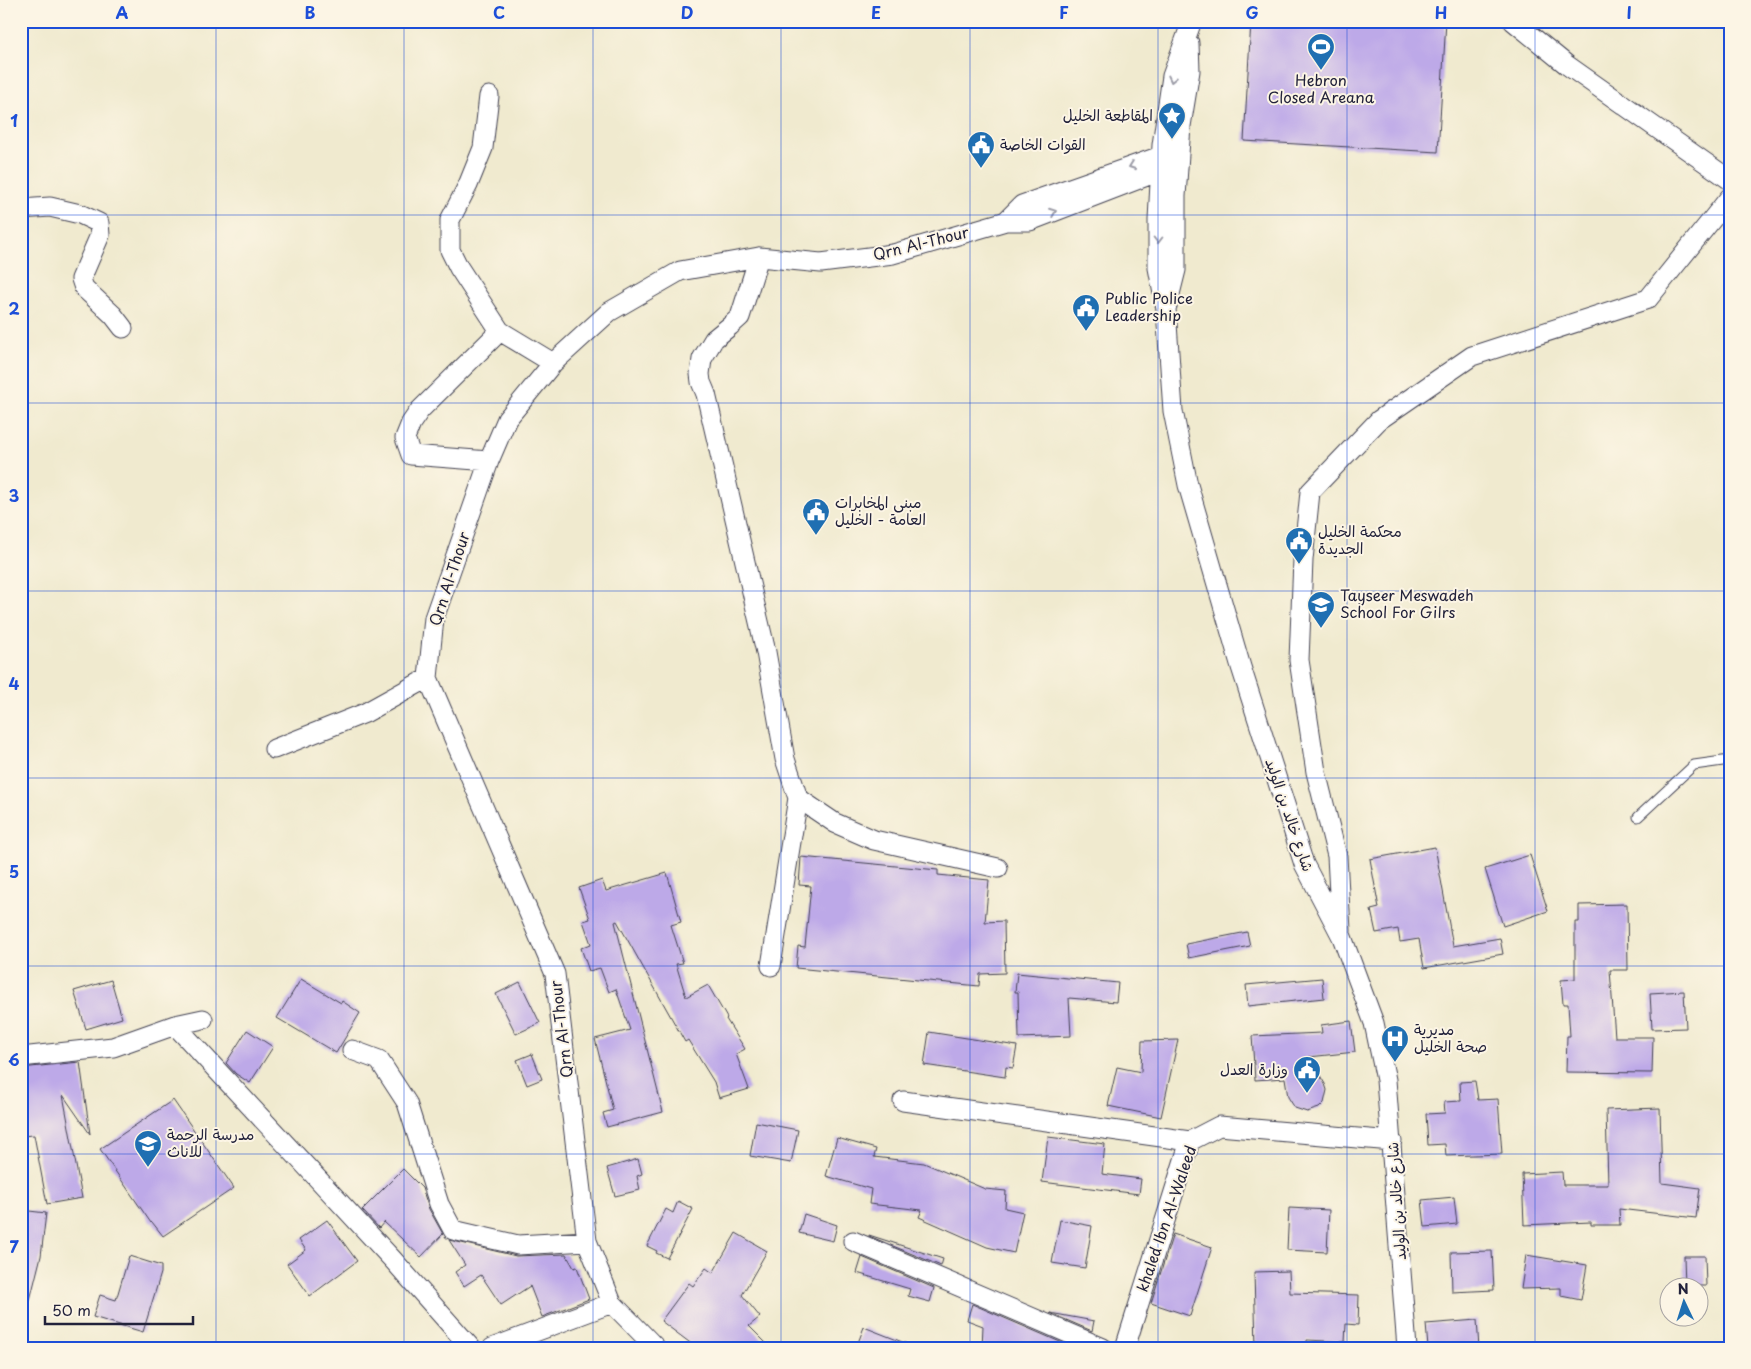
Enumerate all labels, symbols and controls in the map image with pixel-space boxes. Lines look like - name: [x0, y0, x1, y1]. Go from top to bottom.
- text: A: [116, 0, 129, 24]
- text: B: [305, 0, 316, 24]
- text: C: [493, 0, 505, 24]
- text: D: [681, 0, 693, 24]
- text: E: [871, 0, 881, 24]
- text: F: [1059, 0, 1069, 24]
- text: G: [1245, 0, 1259, 24]
- text: H: [1435, 0, 1447, 24]
- text: I: [1626, 0, 1632, 24]
- sports icon: Hebron Closed Areana: [1306, 32, 1336, 71]
- place label: Hebron Closed Areana: [1268, 68, 1375, 108]
- one-way arrow: [1167, 74, 1178, 83]
- place icon: المقاطعة الخليل: [1157, 101, 1187, 140]
- place label: المقاطعة الخليل: [1063, 103, 1153, 126]
- text: 1: [10, 108, 18, 132]
- public building icon: القوات الخاصة: [966, 130, 996, 169]
- place label: القوات الخاصة: [1000, 132, 1086, 155]
- one-way arrow: [1128, 160, 1137, 170]
- one-way arrow: [1048, 208, 1057, 218]
- street label: Qrn Al-Thour: [870, 220, 971, 266]
- one-way arrow: [1153, 236, 1163, 244]
- place label: Public Police Leadership: [1105, 286, 1193, 326]
- public building icon: Public Police Leadership: [1071, 293, 1101, 332]
- text: 2: [8, 296, 20, 320]
- text: 3: [9, 483, 19, 507]
- place label: مبنى المخابرات العامة - الخليل: [835, 490, 926, 530]
- public building icon: مبنى المخابرات العامة - الخليل: [801, 497, 831, 536]
- place label: محكمة الخليل الجديدة: [1318, 519, 1402, 559]
- public building icon: محكمة الخليل الجديدة: [1284, 526, 1314, 565]
- street label: Qrn Al-Thour: [423, 528, 475, 629]
- place label: Tayseer Meswadeh School For Gilrs: [1340, 583, 1474, 623]
- school or university icon: Tayseer Meswadeh School For Gilrs: [1306, 590, 1336, 629]
- text: 4: [9, 671, 20, 695]
- street label: شارع خالد بن الوليد: [1260, 755, 1321, 874]
- text: 5: [9, 859, 19, 883]
- street label: Qrn Al-Thour: [543, 979, 578, 1079]
- place label: مديرية صحة الخليل: [1414, 1017, 1487, 1057]
- hospital icon: مديرية صحة الخليل: [1380, 1024, 1410, 1063]
- text: 6: [8, 1047, 20, 1071]
- public building icon: وزارة العدل: [1292, 1055, 1322, 1094]
- place label: وزارة العدل: [1220, 1057, 1288, 1080]
- place label: مدرسة الرحمة للاناث: [167, 1122, 254, 1162]
- school or university icon: مدرسة الرحمة للاناث: [133, 1129, 163, 1168]
- street label: شارع خالد بن الوليد: [1380, 1141, 1411, 1261]
- street label: khaled Ibn Al-Waleed: [1130, 1142, 1201, 1295]
- text: 7: [9, 1234, 19, 1258]
- north arrow: [1658, 1276, 1708, 1326]
- text: N: [1677, 1278, 1689, 1299]
- scale bar: [45, 1294, 192, 1326]
- text: 50 m: [52, 1298, 91, 1321]

